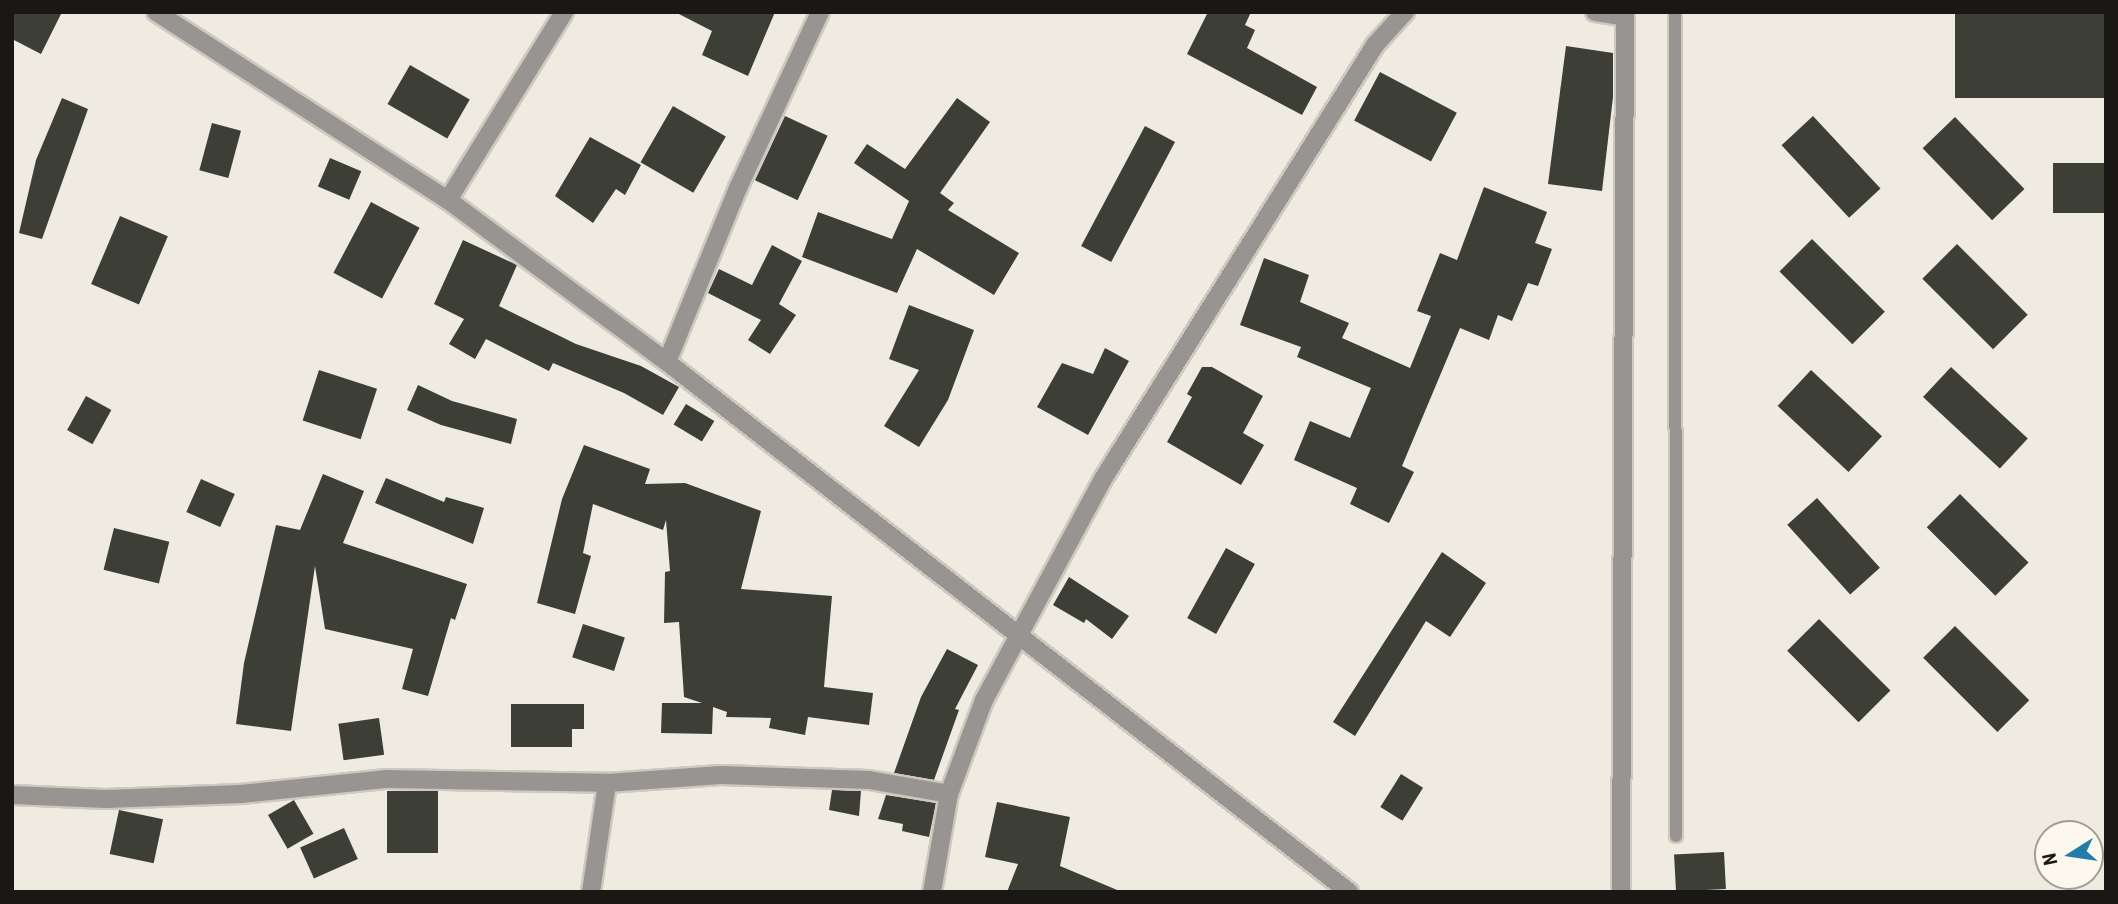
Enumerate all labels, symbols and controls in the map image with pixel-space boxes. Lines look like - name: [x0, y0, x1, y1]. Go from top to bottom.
- north arrow: [2034, 820, 2104, 890]
- text: N: [2037, 851, 2062, 867]

